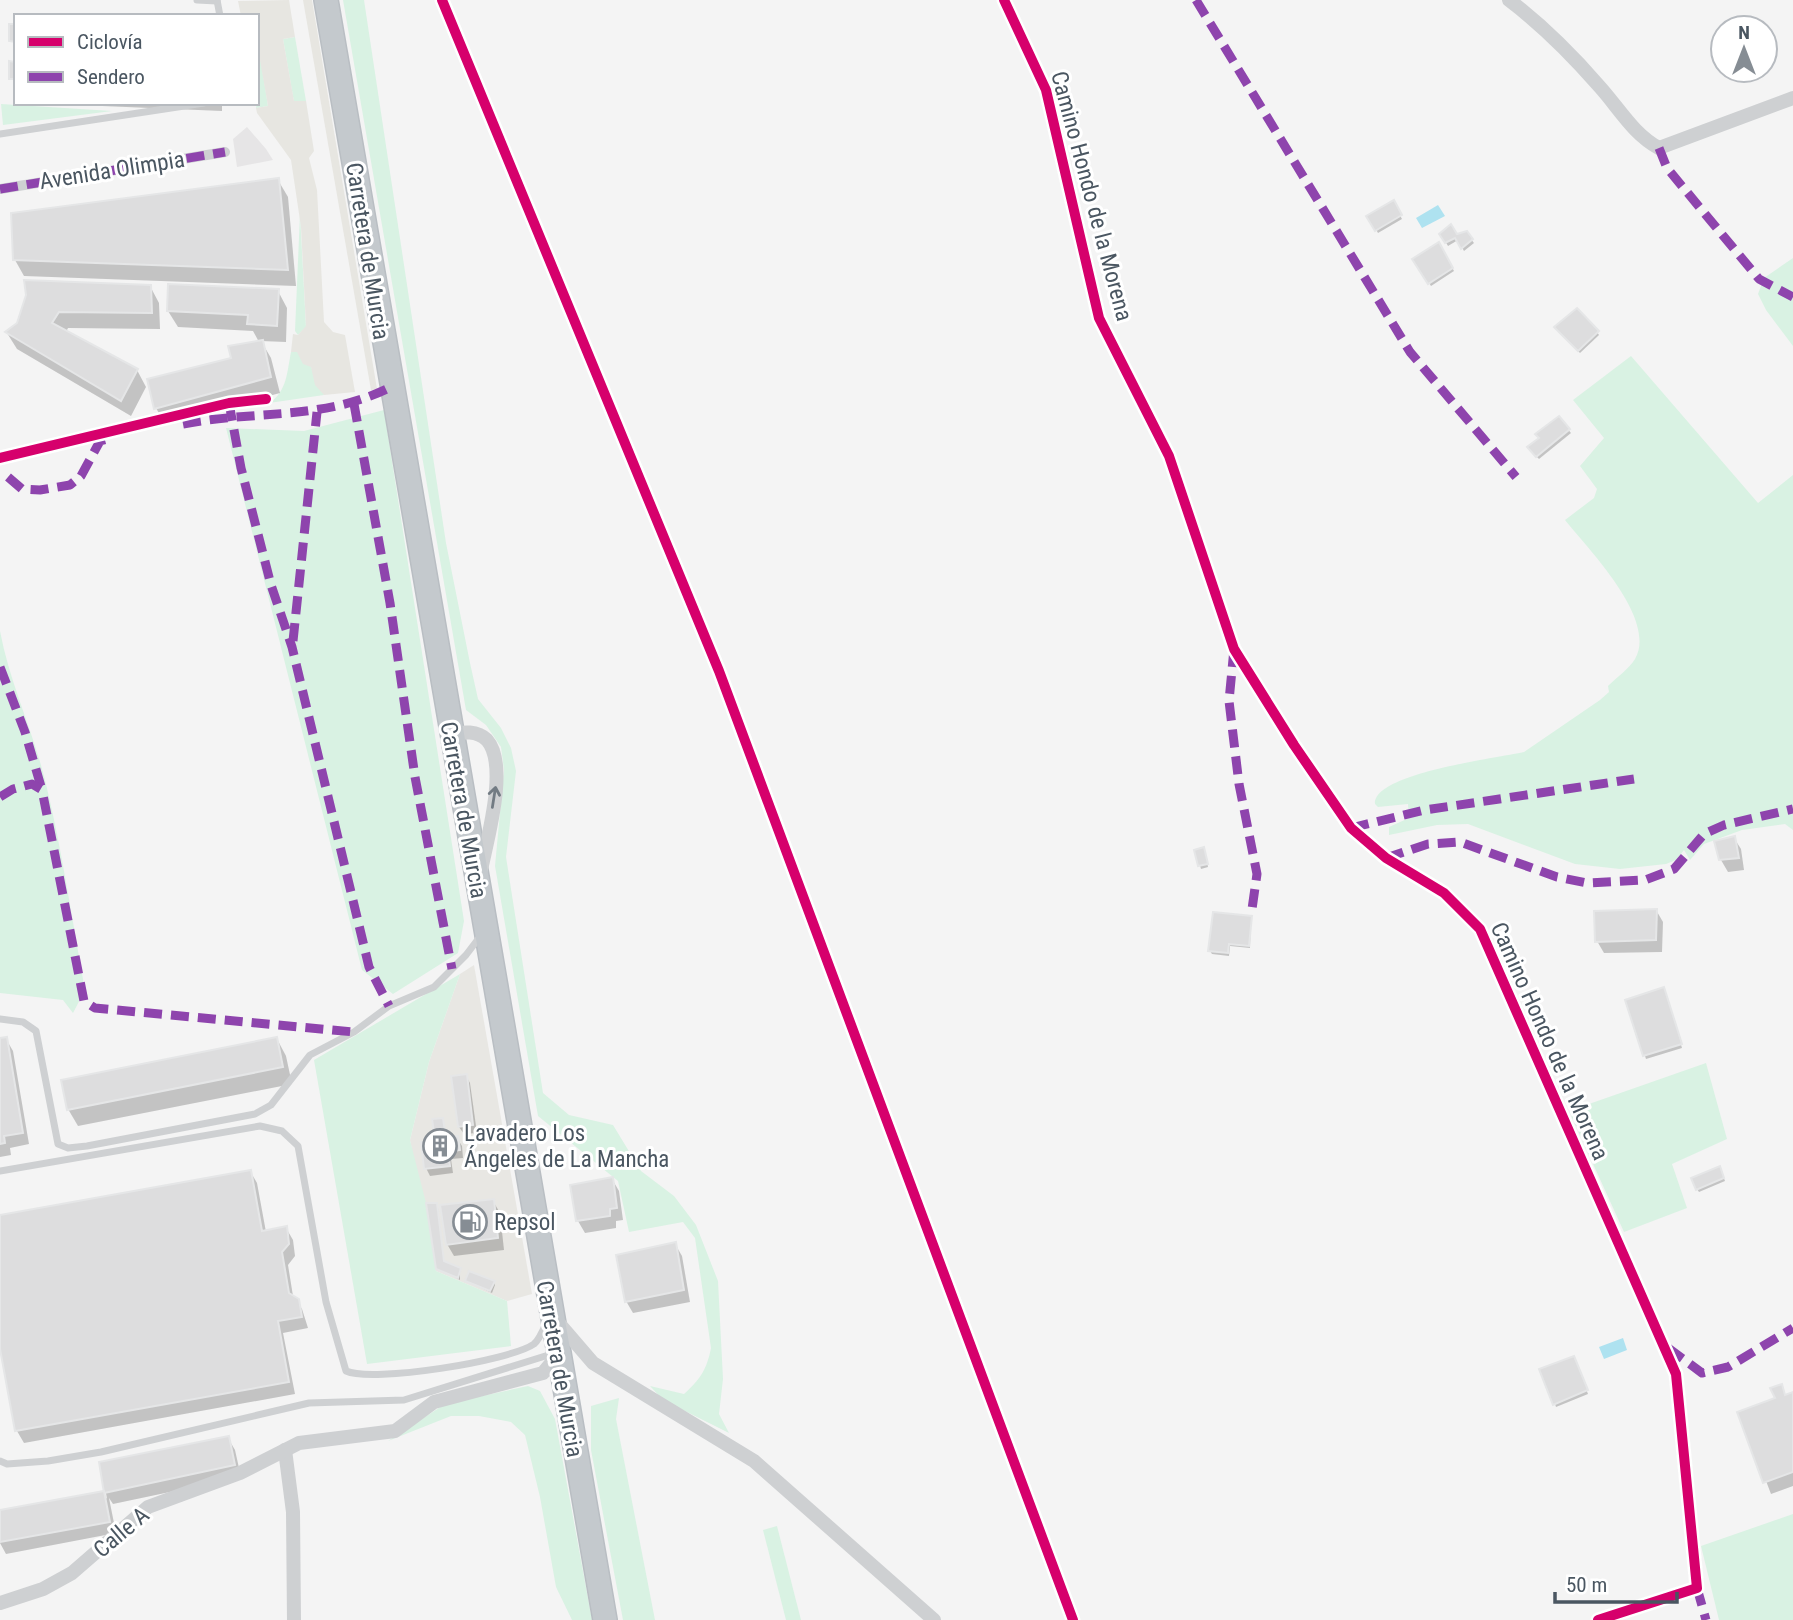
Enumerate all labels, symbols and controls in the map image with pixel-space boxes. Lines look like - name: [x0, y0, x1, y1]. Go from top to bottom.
- legend: [14, 14, 259, 105]
- north arrow: [1709, 14, 1779, 84]
- text: N: [1738, 21, 1750, 44]
- text: Ciclovía: [77, 30, 143, 54]
- text: Sendero: [77, 65, 145, 89]
- street label: Camino Hondo de la Morena: [1045, 68, 1138, 324]
- street label: Avenida Olimpia: [38, 146, 187, 195]
- street label: Carretera de Murcia: [340, 161, 395, 341]
- street label: Carretera de Murcia: [435, 720, 492, 900]
- one-way arrow: [488, 786, 501, 809]
- street label: Camino Hondo de la Morena: [1485, 918, 1614, 1164]
- place label: Lavadero Los Ángeles de La Mancha: [464, 1120, 669, 1173]
- building icon: Lavadero Los Ángeles de La Mancha: [421, 1127, 459, 1165]
- fuel station icon: Repsol: [451, 1203, 489, 1241]
- place label: Repsol: [494, 1209, 556, 1236]
- street label: Carretera de Murcia: [531, 1279, 588, 1459]
- street label: Calle A: [88, 1501, 154, 1563]
- scale bar: [1555, 1560, 1678, 1604]
- text: 50 m: [1566, 1573, 1607, 1597]

